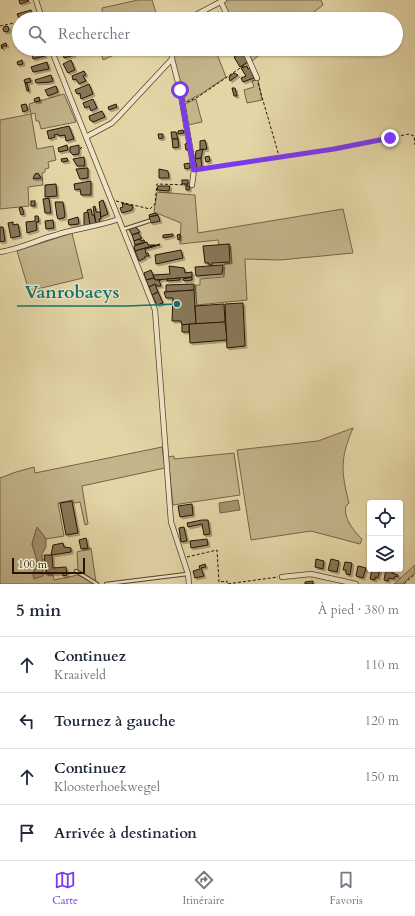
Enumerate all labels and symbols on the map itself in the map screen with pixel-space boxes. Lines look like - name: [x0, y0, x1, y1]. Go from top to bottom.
- route start: [171, 81, 189, 99]
- route end: [381, 129, 399, 147]
- callout: Vanrobaeys: [17, 276, 127, 306]
- text: Vanrobaeys: [25, 280, 119, 305]
- scale bar: [12, 556, 85, 575]

